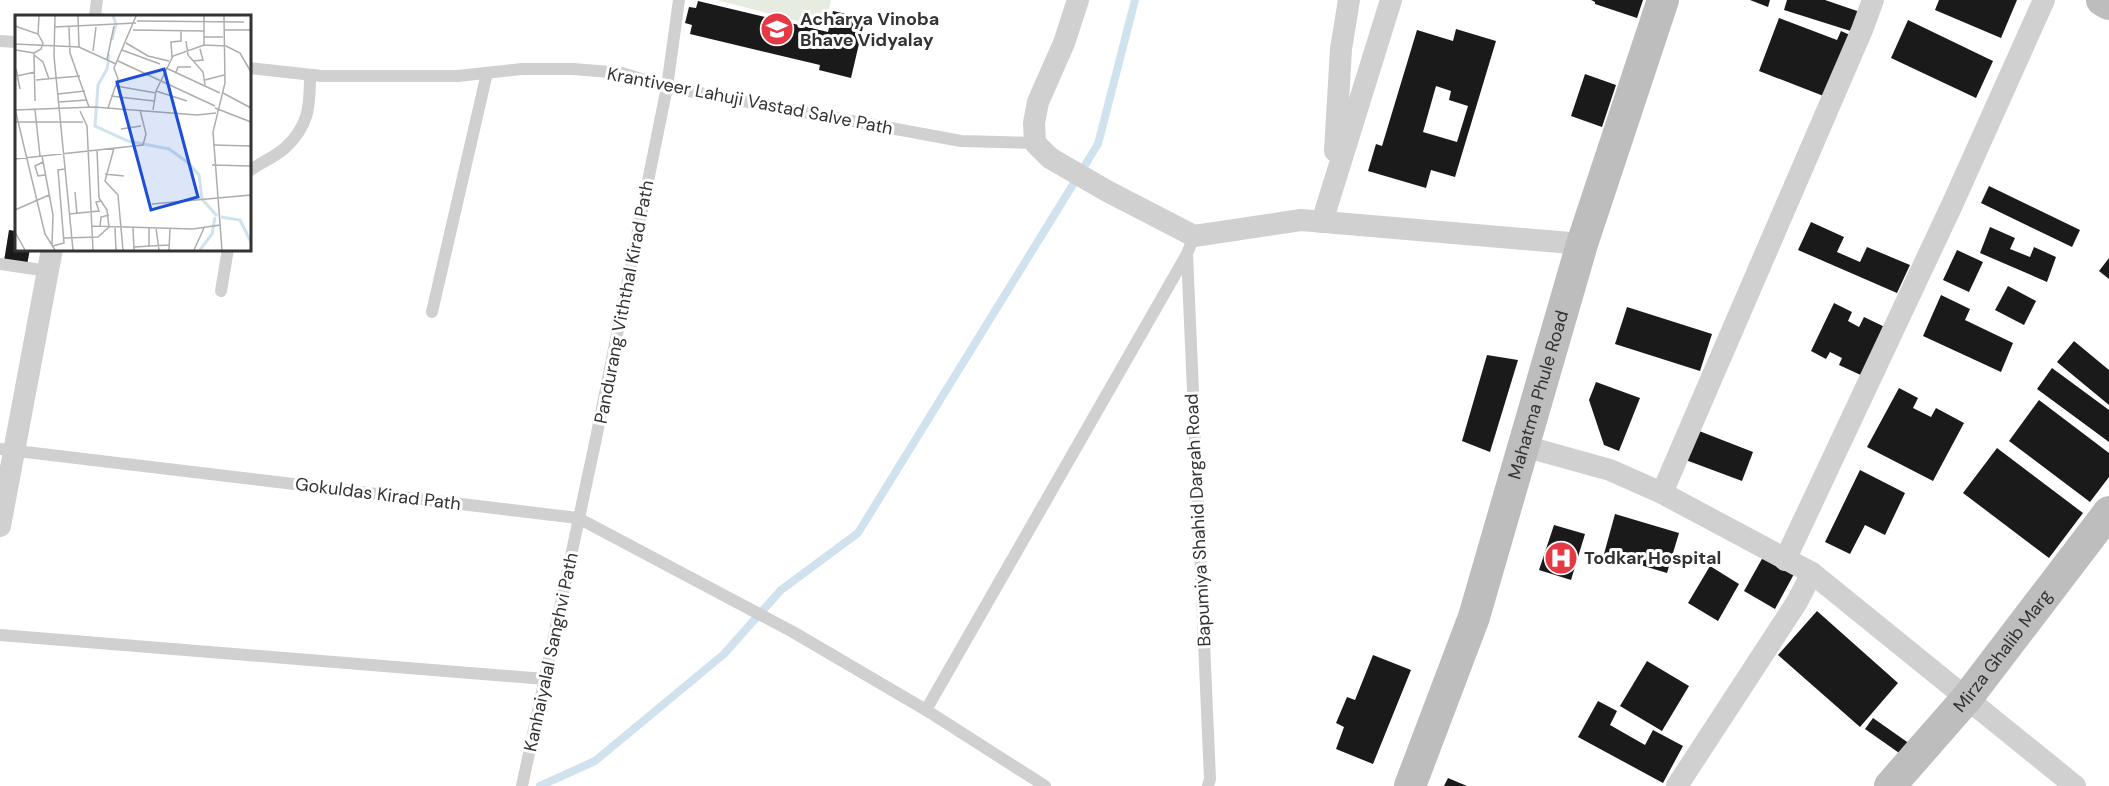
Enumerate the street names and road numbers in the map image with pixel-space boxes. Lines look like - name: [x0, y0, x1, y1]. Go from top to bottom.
- street label: Krantiveer Lahuji Vastad Salve Path: [605, 61, 895, 141]
- street label: Pandurang Viththal Kirad Path: [589, 178, 659, 426]
- street label: Mahatma Phule Road: [1503, 308, 1574, 482]
- street label: Bapumiya Shahid Dargah Road: [1179, 393, 1217, 647]
- street label: Gokuldas Kirad Path: [294, 472, 462, 516]
- street label: Kanhaiyalal Sanghvi Path: [518, 550, 584, 754]
- street label: Mirza Ghalib Marg: [1948, 585, 2057, 717]

